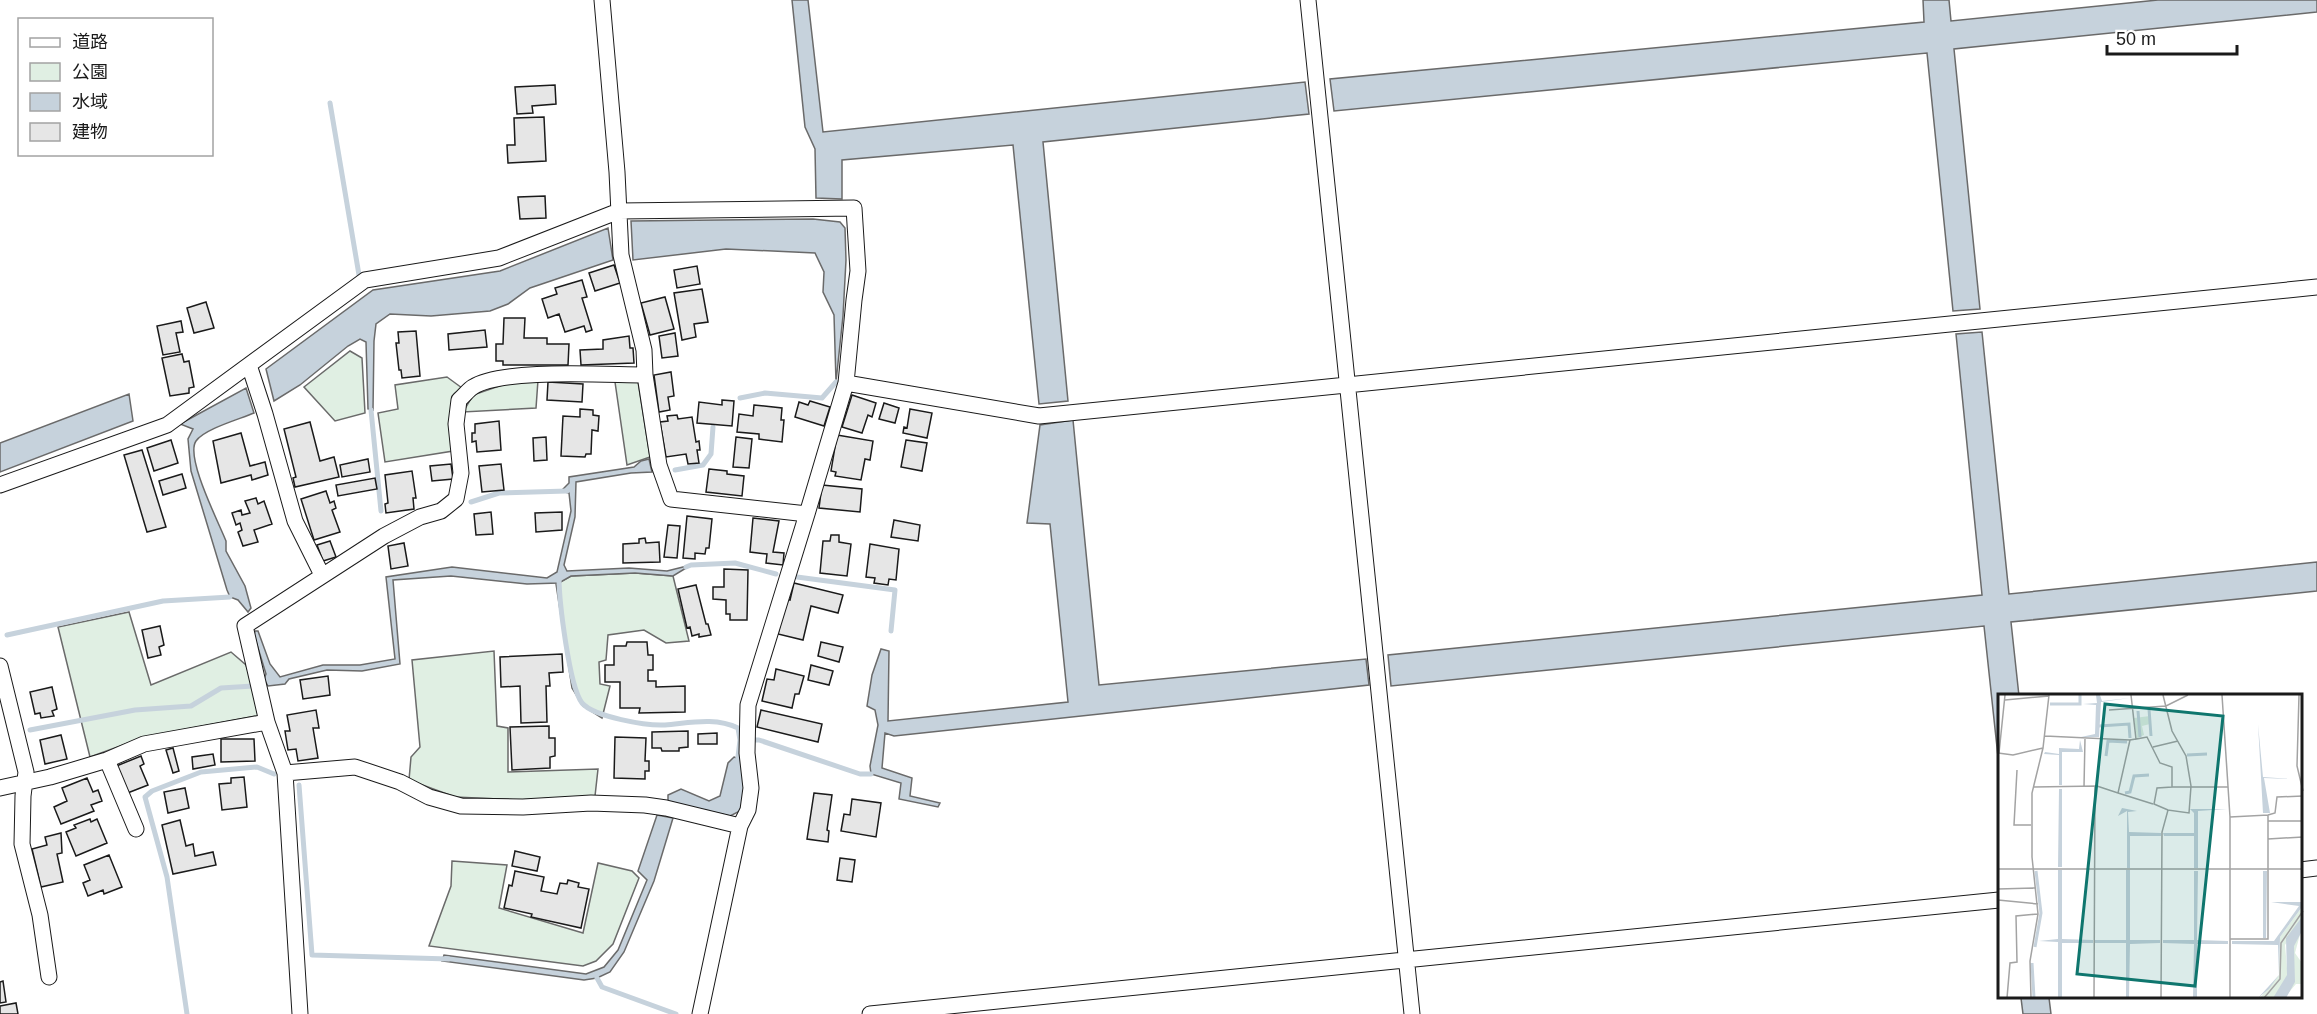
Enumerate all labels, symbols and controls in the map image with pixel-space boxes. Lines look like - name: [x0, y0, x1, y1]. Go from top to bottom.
- legend: [18, 18, 213, 156]
- scale bar: [2107, 18, 2238, 56]
- text: 50 m: [2116, 29, 2156, 49]
- text: 道路: [72, 32, 108, 52]
- text: 公園: [72, 62, 108, 82]
- text: 水域: [72, 92, 108, 112]
- text: 建物: [72, 122, 108, 142]
- inset map: [1998, 694, 2302, 999]

